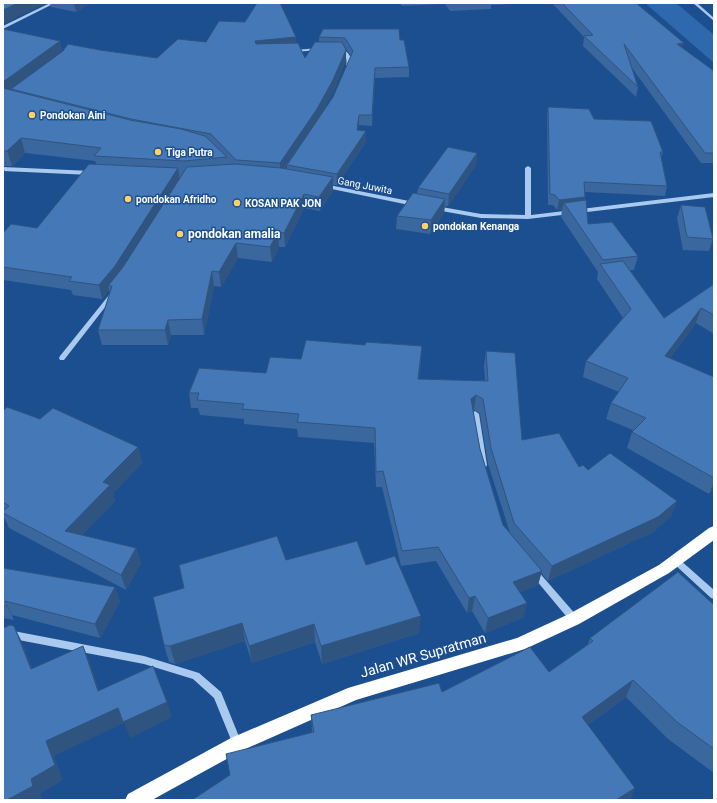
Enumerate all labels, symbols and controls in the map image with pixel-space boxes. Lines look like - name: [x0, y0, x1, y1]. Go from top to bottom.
- marker: Pondokan Aini: [27, 110, 37, 120]
- place label: Pondokan Aini: [40, 110, 106, 121]
- marker: Tiga Putra: [153, 147, 163, 157]
- place label: Tiga Putra: [166, 147, 213, 158]
- street label: Gang Juwita: [337, 175, 393, 196]
- marker: pondokan Afridho: [123, 194, 133, 204]
- place label: pondokan Afridho: [136, 194, 217, 205]
- marker: KOSAN PAK JON: [232, 198, 242, 208]
- place label: KOSAN PAK JON: [245, 198, 321, 209]
- marker: pondokan Kenanga: [420, 221, 430, 231]
- place label: pondokan Kenanga: [433, 221, 520, 232]
- place label: pondokan amalia: [188, 227, 281, 241]
- marker: pondokan amalia: [175, 229, 185, 239]
- street label: Jalan WR Supratman: [358, 629, 488, 681]

